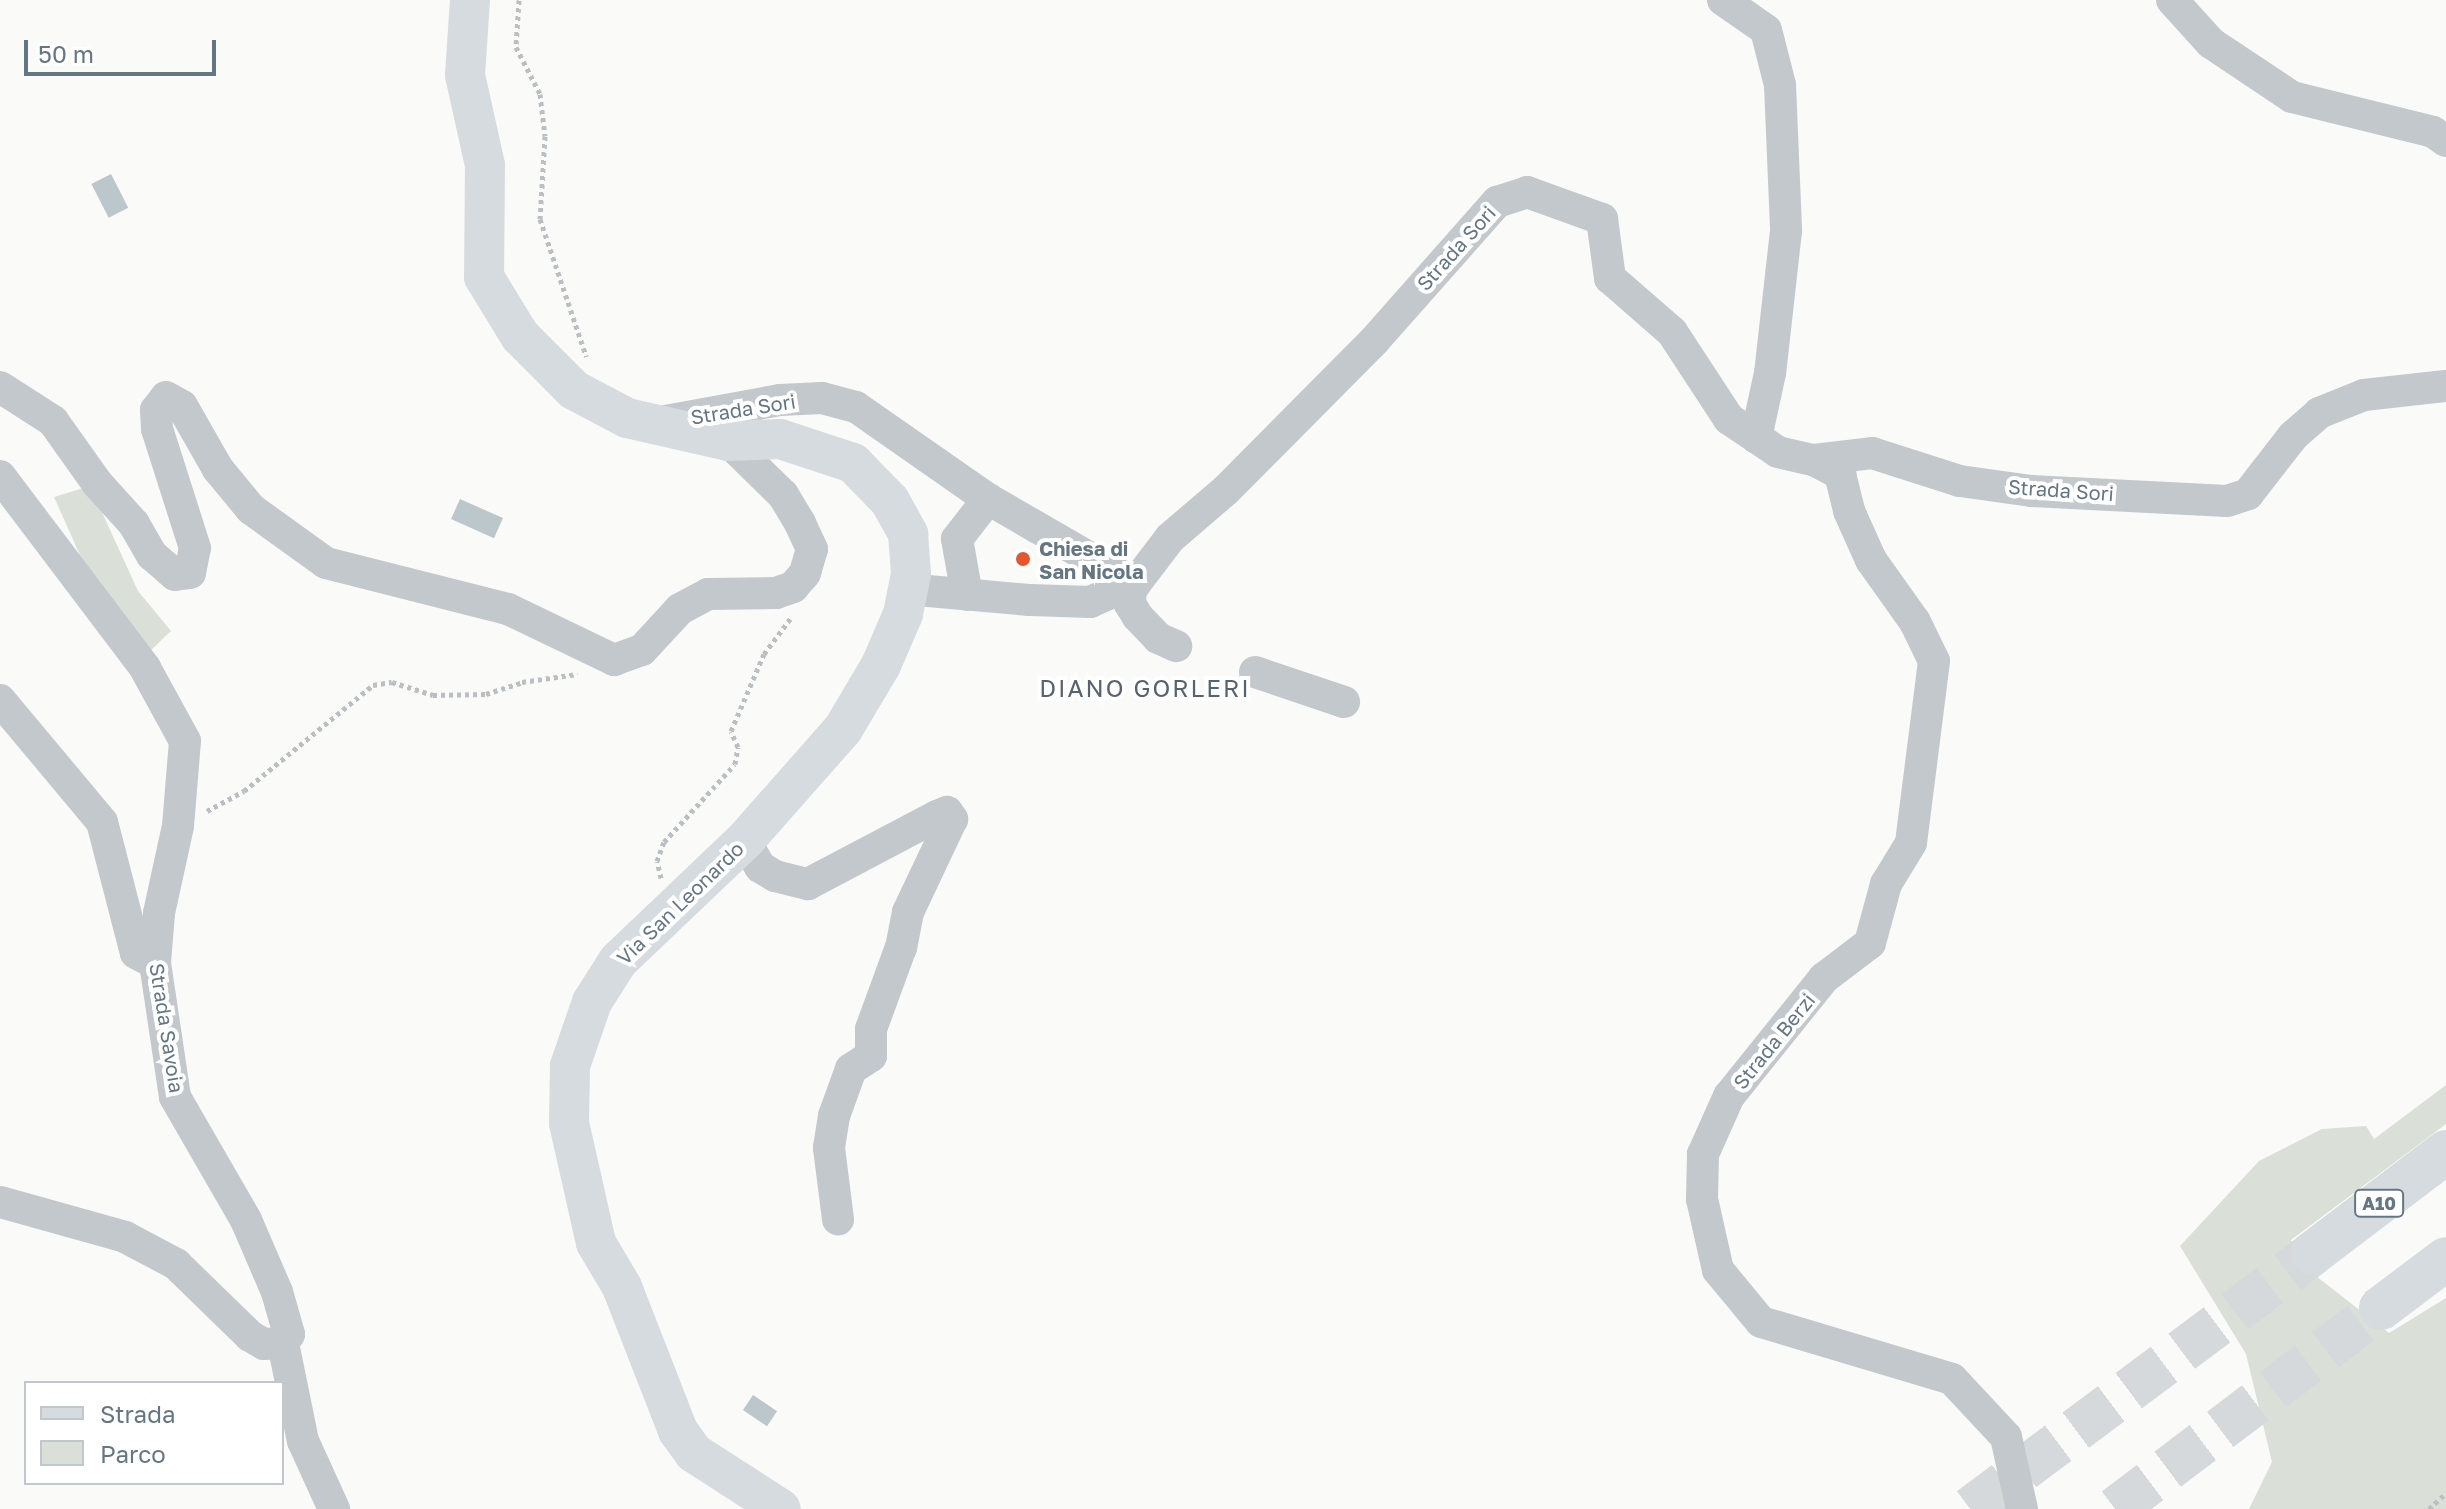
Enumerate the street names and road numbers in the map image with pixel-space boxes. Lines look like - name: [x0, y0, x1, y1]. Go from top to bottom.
- street label: Strada Sori: [1412, 201, 1500, 295]
- street label: Strada Sori: [689, 389, 797, 429]
- street label: Strada Sori: [2007, 474, 2115, 506]
- street label: Via San Leonardo: [612, 836, 748, 970]
- street label: Strada Savoia: [145, 961, 189, 1095]
- street label: Strada Berzi: [1728, 988, 1820, 1094]
- road number: A10: [2353, 1189, 2405, 1217]

